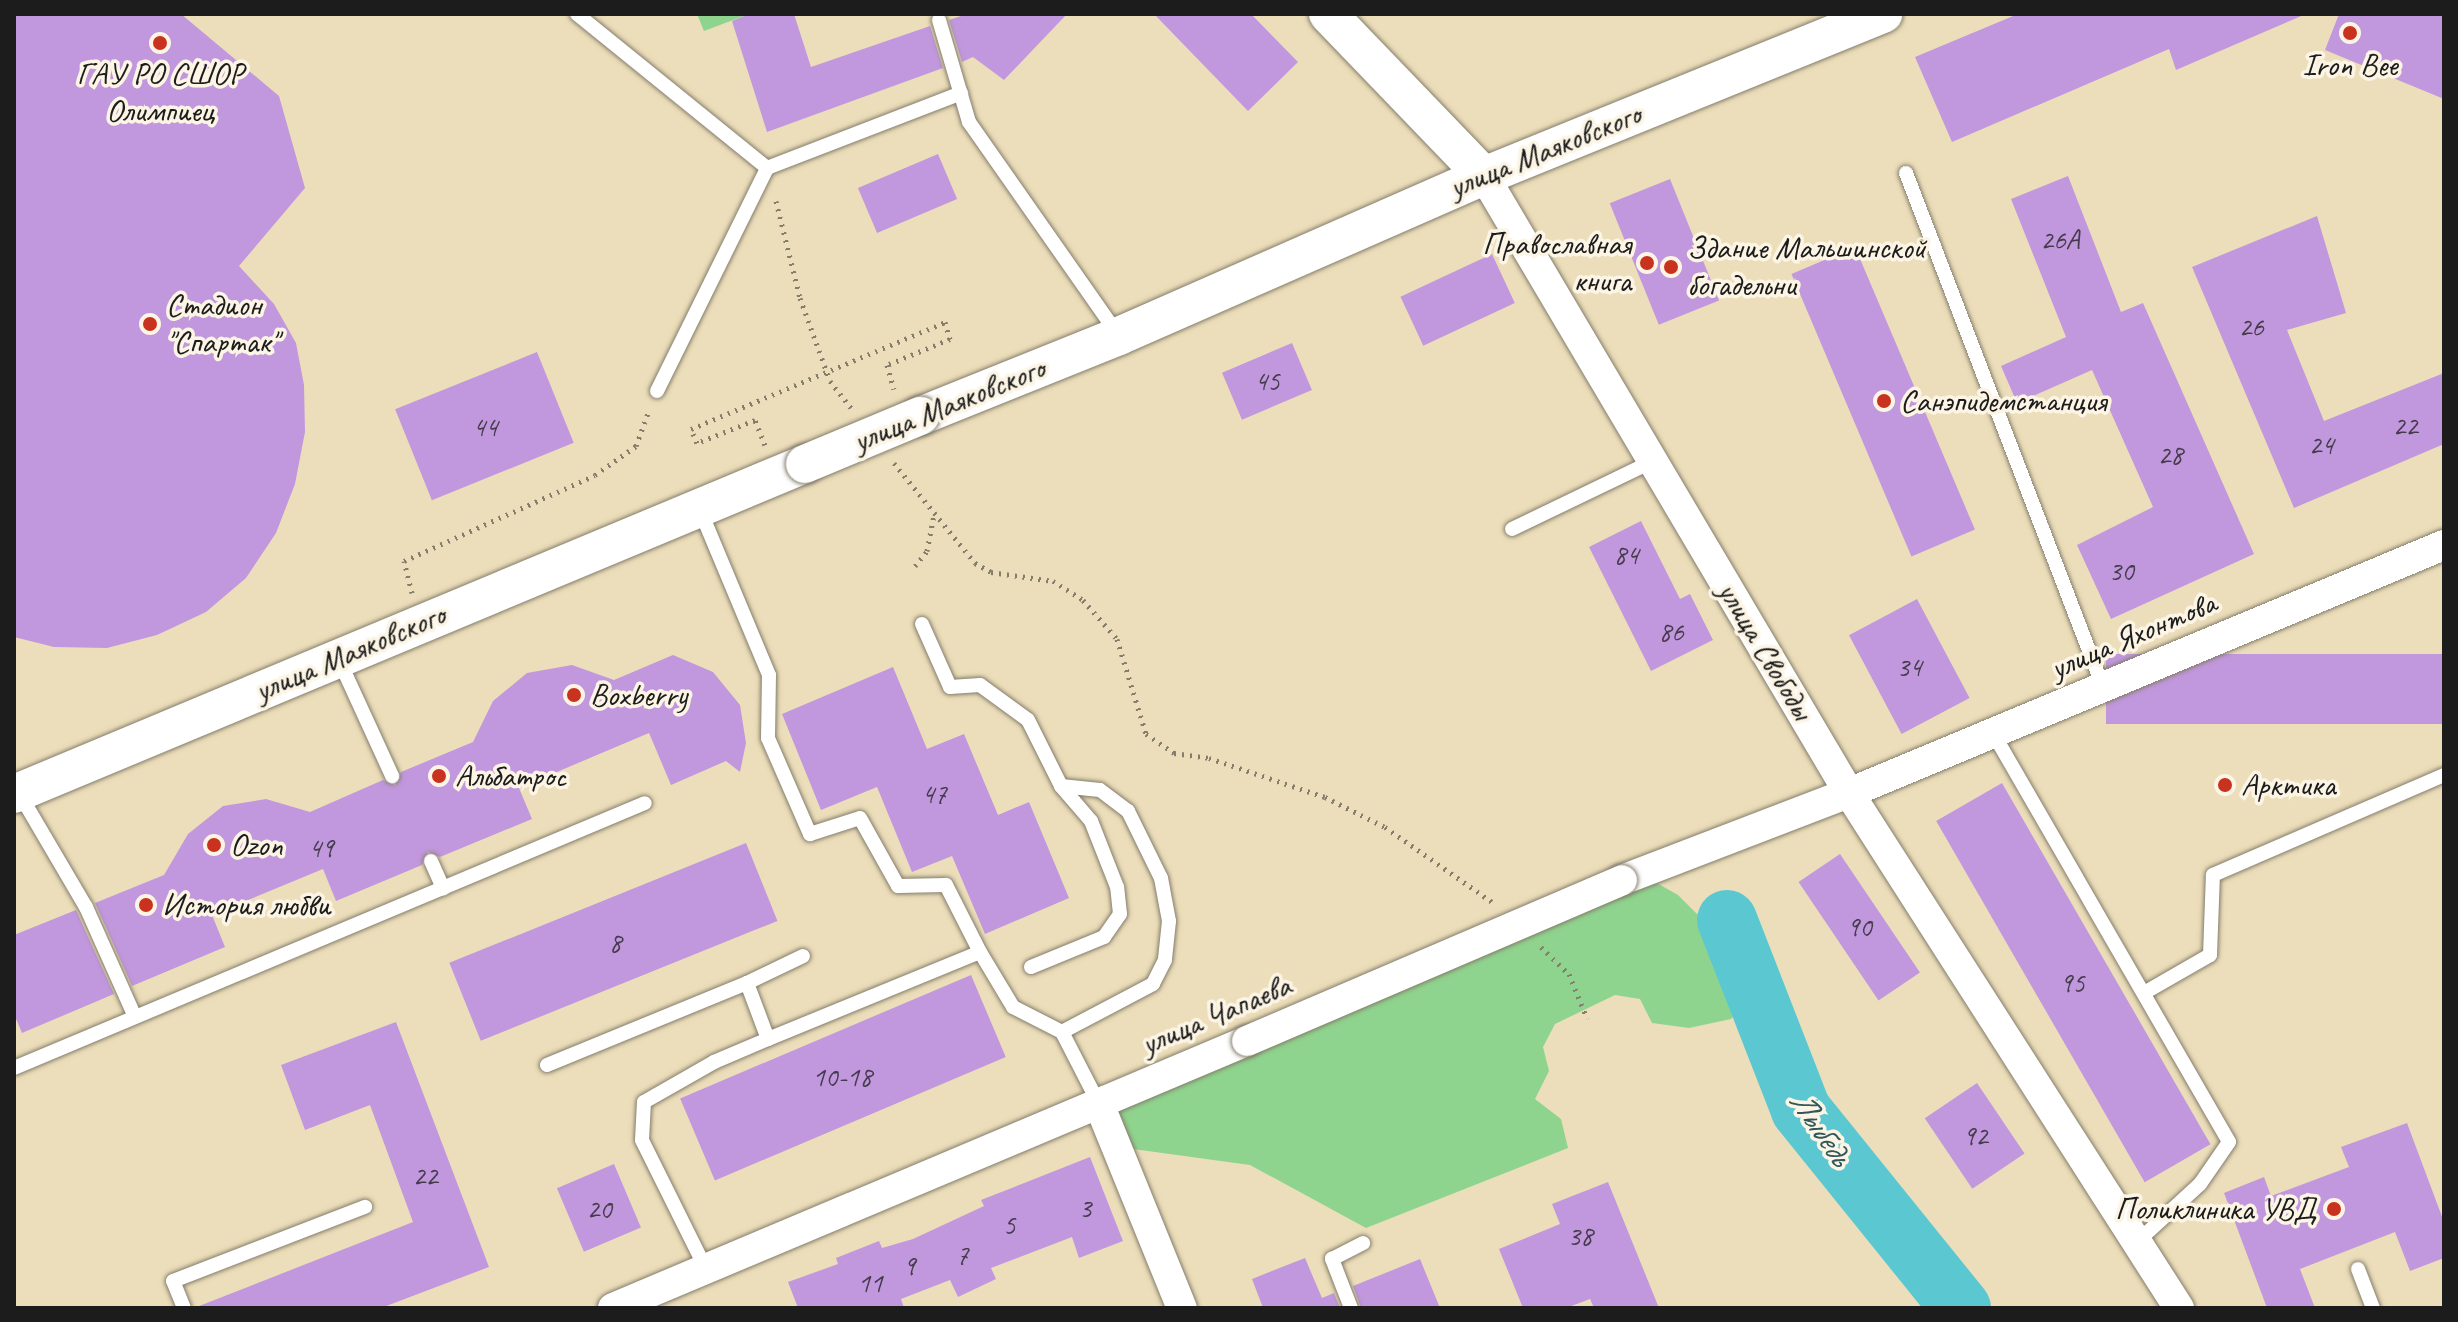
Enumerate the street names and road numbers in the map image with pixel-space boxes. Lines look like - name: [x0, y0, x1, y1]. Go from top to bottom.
- street label: улица Маяковского: [1443, 95, 1647, 207]
- street label: улица Маяковского: [847, 349, 1051, 461]
- street label: улица Свободы: [1710, 576, 1820, 726]
- street label: улица Яхонтова: [2045, 584, 2221, 688]
- street label: улица Маяковского: [249, 596, 451, 710]
- street label: улица Чапаева: [1135, 966, 1297, 1064]

